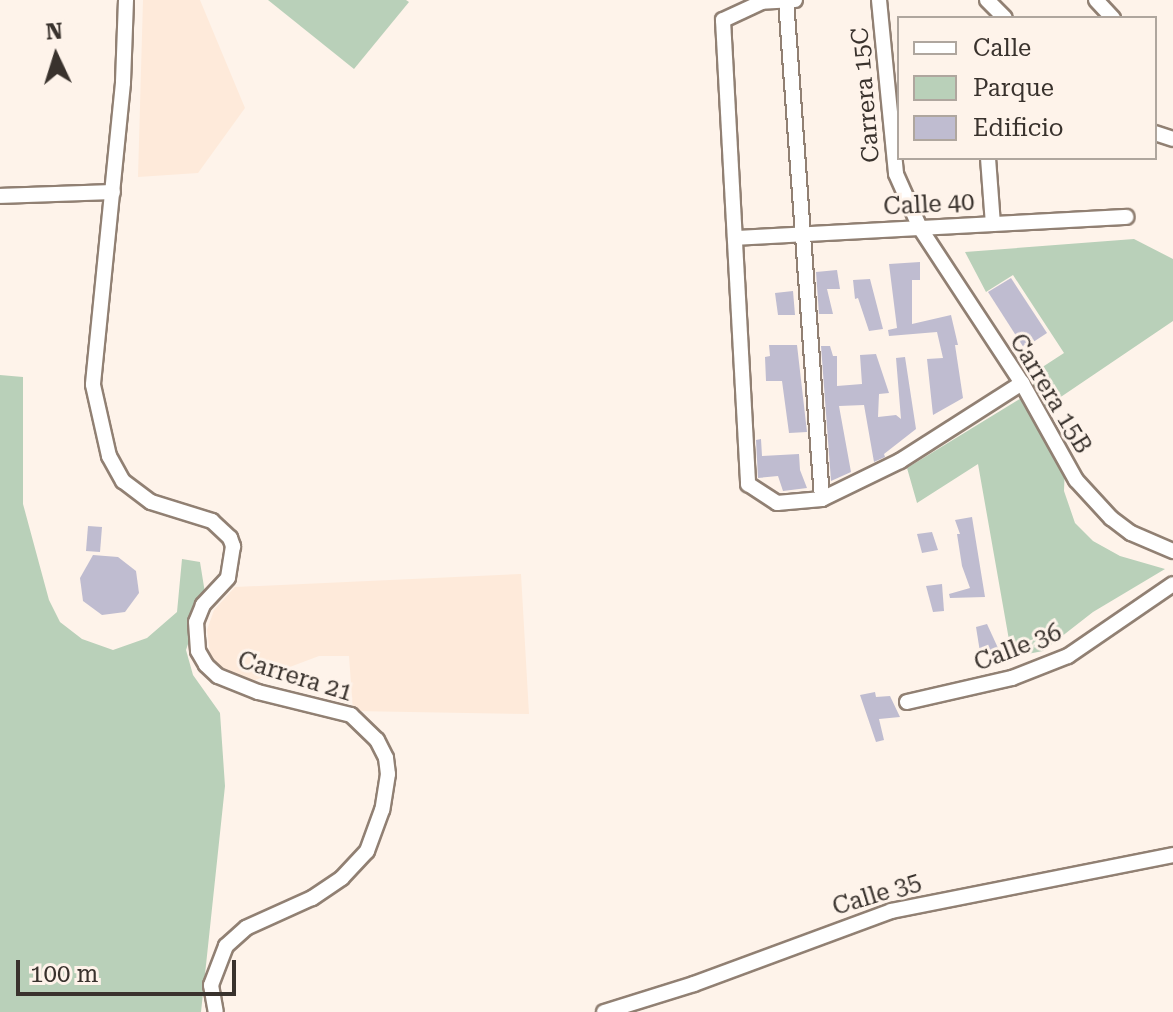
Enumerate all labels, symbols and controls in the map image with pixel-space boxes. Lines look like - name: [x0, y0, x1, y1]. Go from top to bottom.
- north arrow: [16, 16, 96, 96]
- legend: [897, 16, 1157, 160]
- text: N: [45, 18, 64, 45]
- street label: Carrera 15C: [846, 26, 886, 164]
- text: Calle: [973, 34, 1031, 62]
- text: Parque: [973, 74, 1054, 102]
- text: Edificio: [973, 114, 1064, 142]
- street label: Calle 40: [883, 188, 975, 222]
- street label: Carrera 15B: [1003, 329, 1097, 459]
- street label: Calle 36: [970, 618, 1066, 678]
- street label: Carrera 21: [234, 646, 356, 708]
- street label: Calle 35: [829, 868, 925, 922]
- scale bar: [20, 944, 240, 994]
- text: 100 m: [30, 960, 98, 988]

